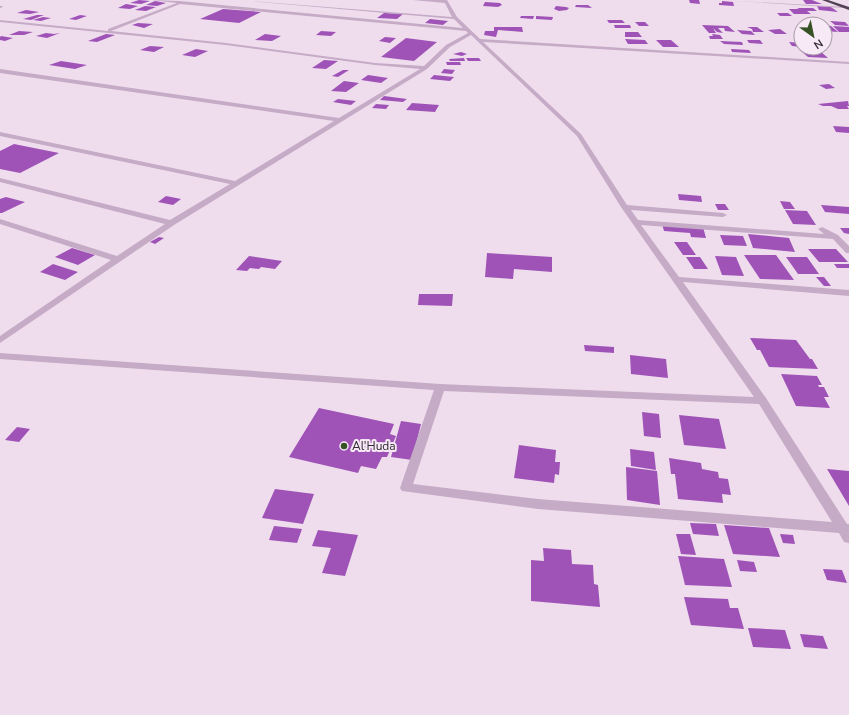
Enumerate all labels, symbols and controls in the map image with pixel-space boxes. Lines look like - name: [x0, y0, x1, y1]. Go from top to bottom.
- north arrow: [793, 16, 833, 56]
- text: N: [811, 35, 826, 52]
- place label: Al'Huda: [352, 438, 396, 454]
- marker: Al'Huda: [339, 441, 349, 451]

